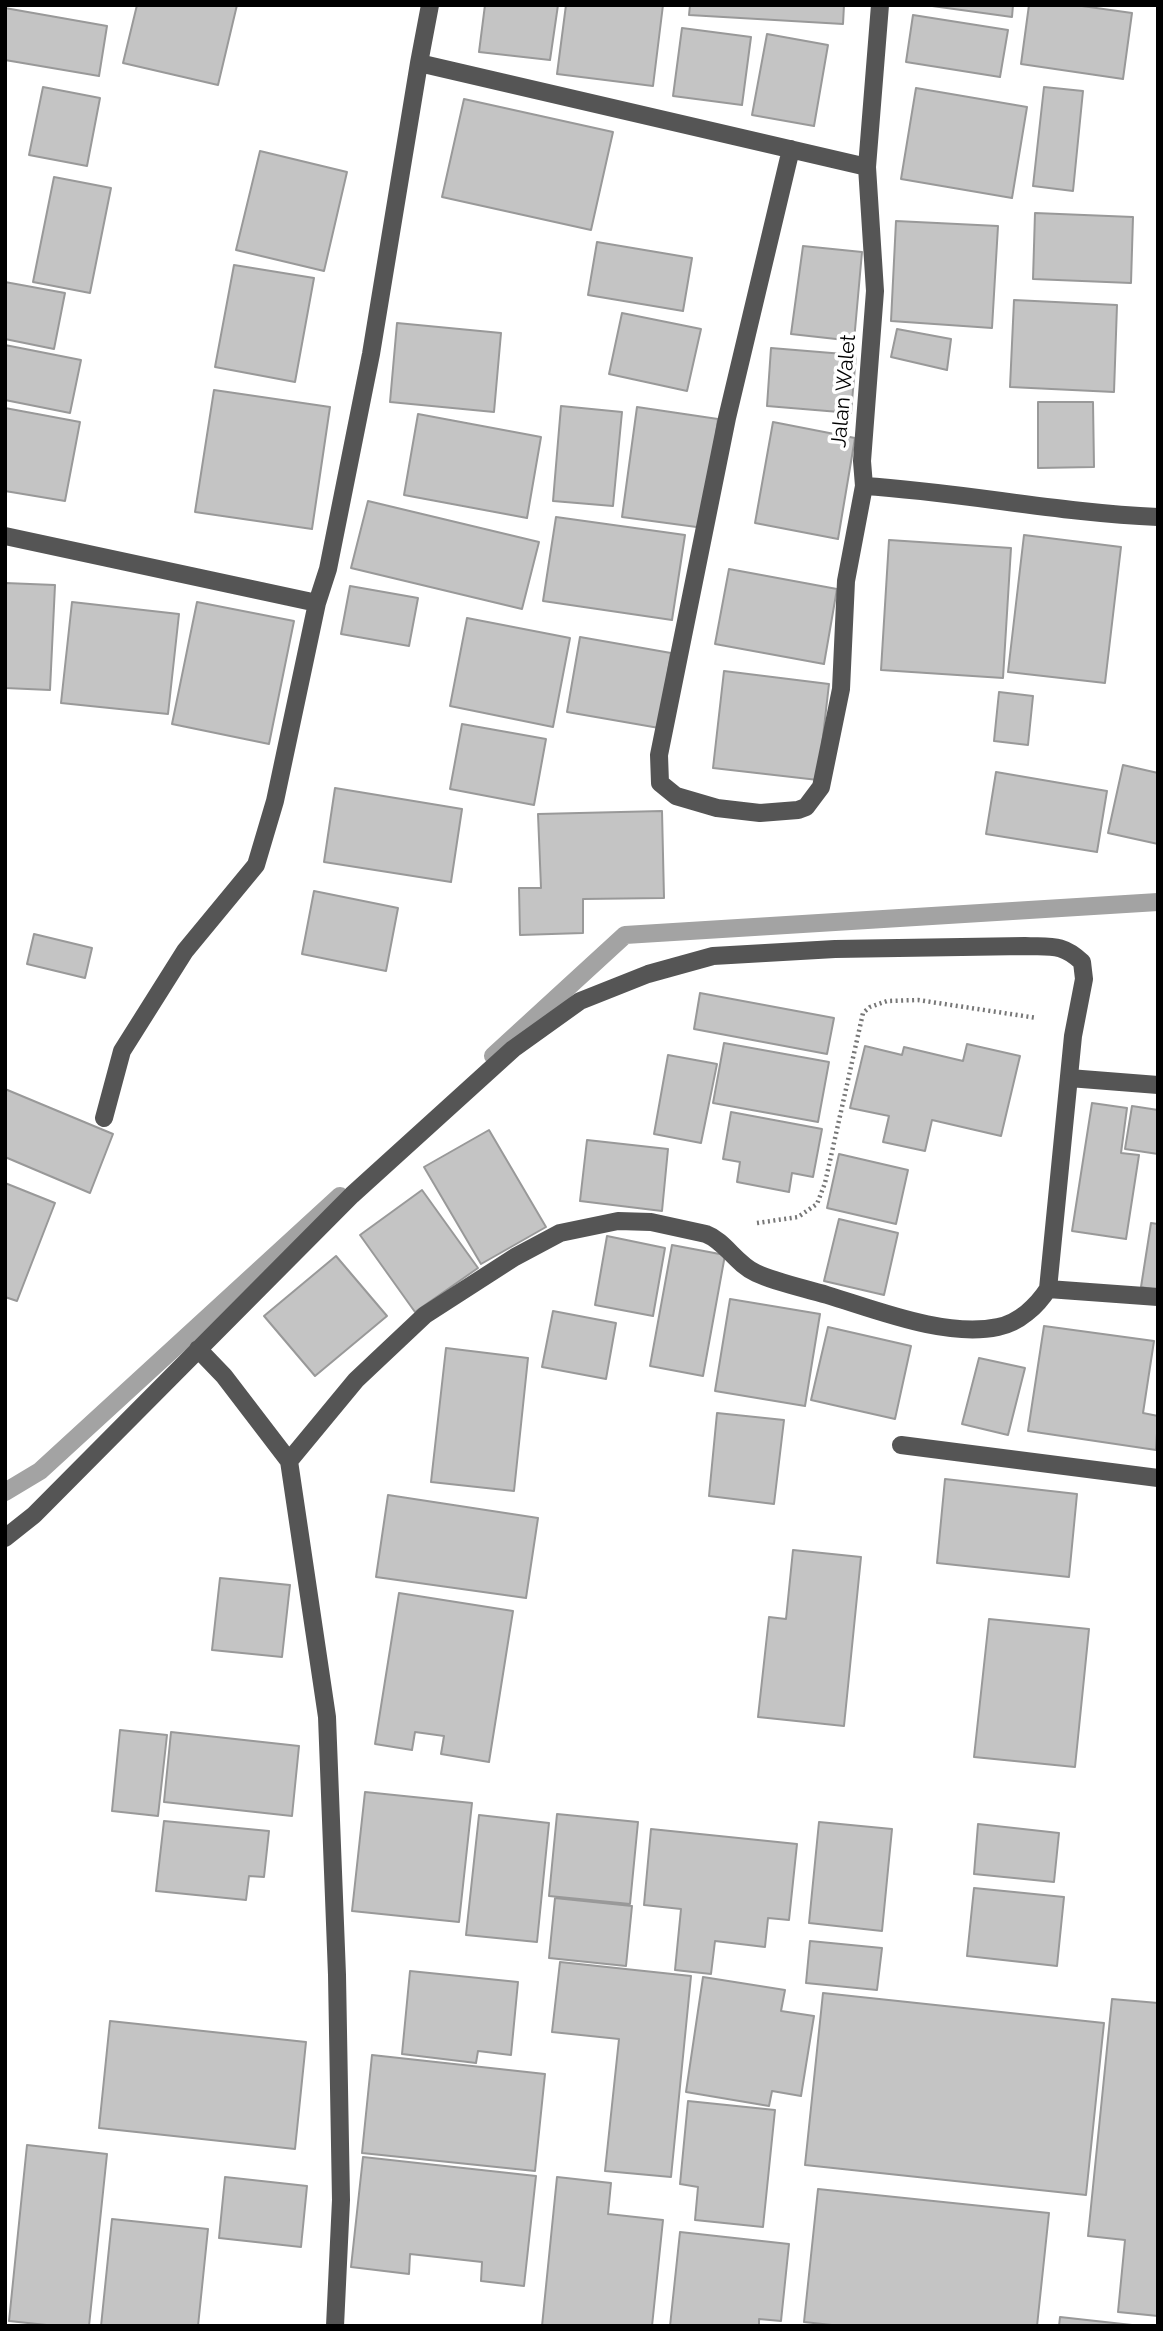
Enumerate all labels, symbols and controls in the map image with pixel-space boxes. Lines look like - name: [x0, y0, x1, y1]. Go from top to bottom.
- street label: Jalan Walet: [827, 333, 861, 449]

